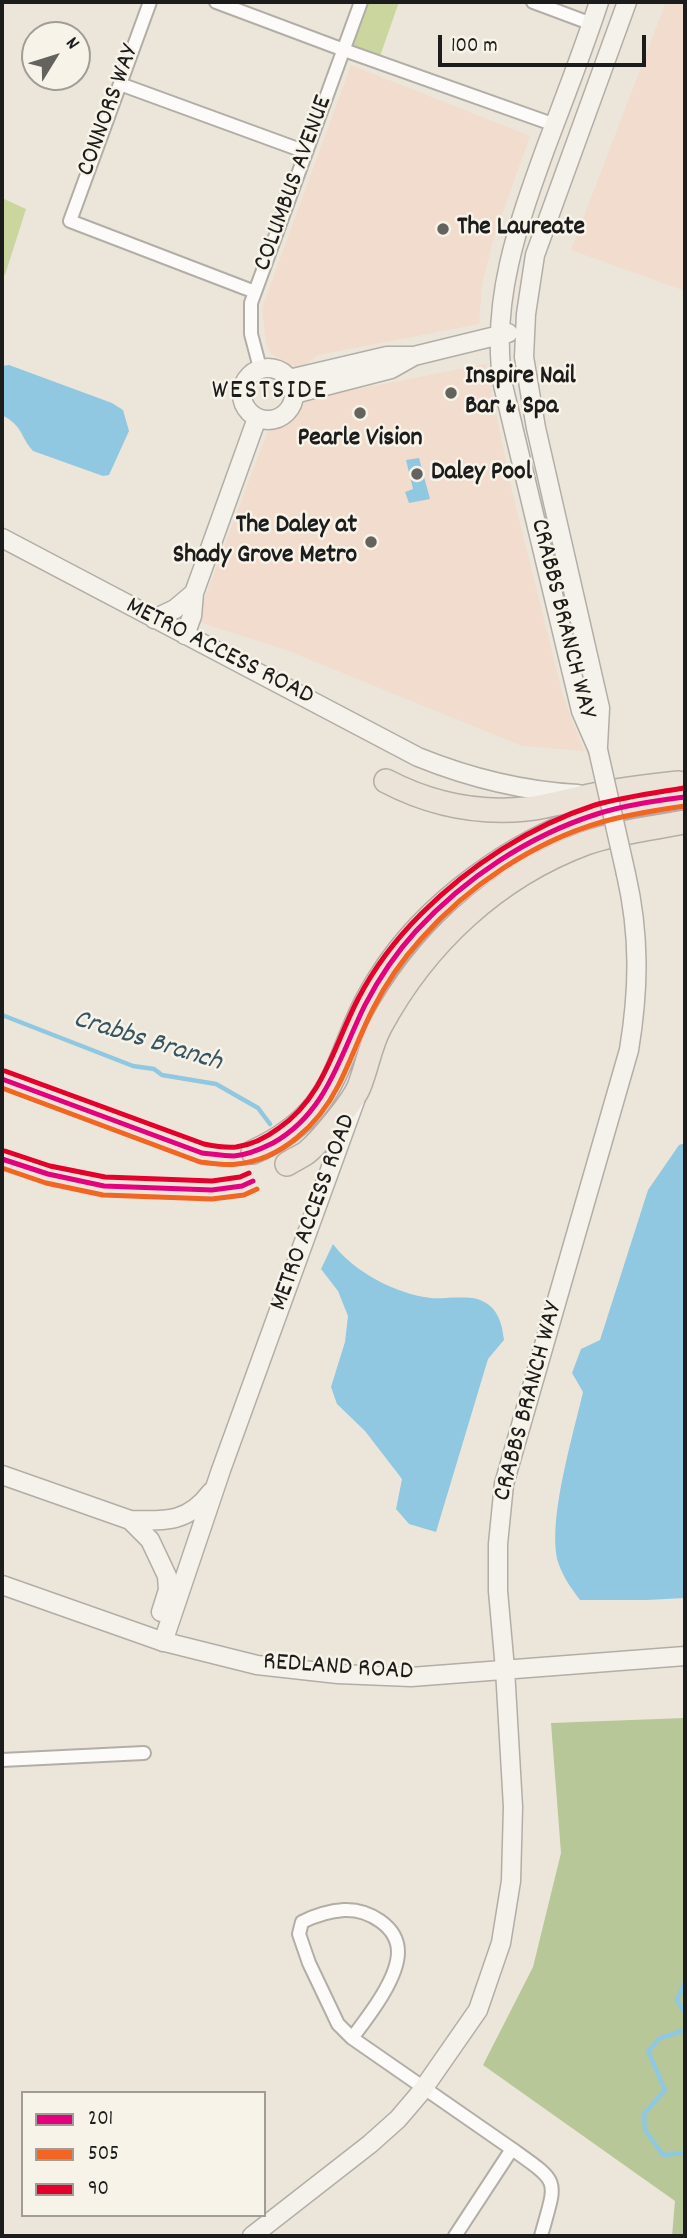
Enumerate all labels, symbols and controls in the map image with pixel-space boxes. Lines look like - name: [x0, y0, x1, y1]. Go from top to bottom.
- north arrow: [21, 21, 91, 91]
- scale bar: [442, 21, 650, 65]
- text: 100 m: [451, 32, 498, 62]
- street label: CONNORS WAY: [72, 41, 148, 181]
- street label: COLUMBUS AVENUE: [249, 92, 341, 276]
- place label: The Laureate: [457, 213, 585, 245]
- marker: The Laureate: [435, 221, 451, 237]
- place label: Inspire Nail Bar & Spa: [465, 362, 576, 424]
- district label: WESTSIDE: [213, 376, 327, 410]
- marker: Inspire Nail Bar & Spa: [443, 385, 459, 401]
- marker: Pearle Vision: [352, 405, 368, 421]
- place label: Pearle Vision: [297, 424, 423, 456]
- place label: Daley Pool: [431, 458, 532, 490]
- marker: Daley Pool: [409, 466, 425, 482]
- place label: The Daley at Shady Grove Metro: [173, 511, 357, 572]
- street label: CRABBS BRANCH WAY: [521, 516, 601, 722]
- marker: The Daley at Shady Grove Metro: [363, 534, 379, 550]
- street label: METRO ACCESS ROAD: [120, 592, 318, 714]
- water label: Crabbs Branch: [69, 1004, 225, 1082]
- street label: METRO ACCESS ROAD: [265, 1111, 365, 1315]
- street label: CRABBS BRANCH WAY: [488, 1299, 572, 1505]
- street label: REDLAND ROAD: [262, 1648, 414, 1690]
- legend: [21, 2091, 266, 2217]
- text: 201: [88, 2105, 113, 2135]
- text: 505: [88, 2140, 119, 2170]
- text: 90: [88, 2175, 109, 2205]

